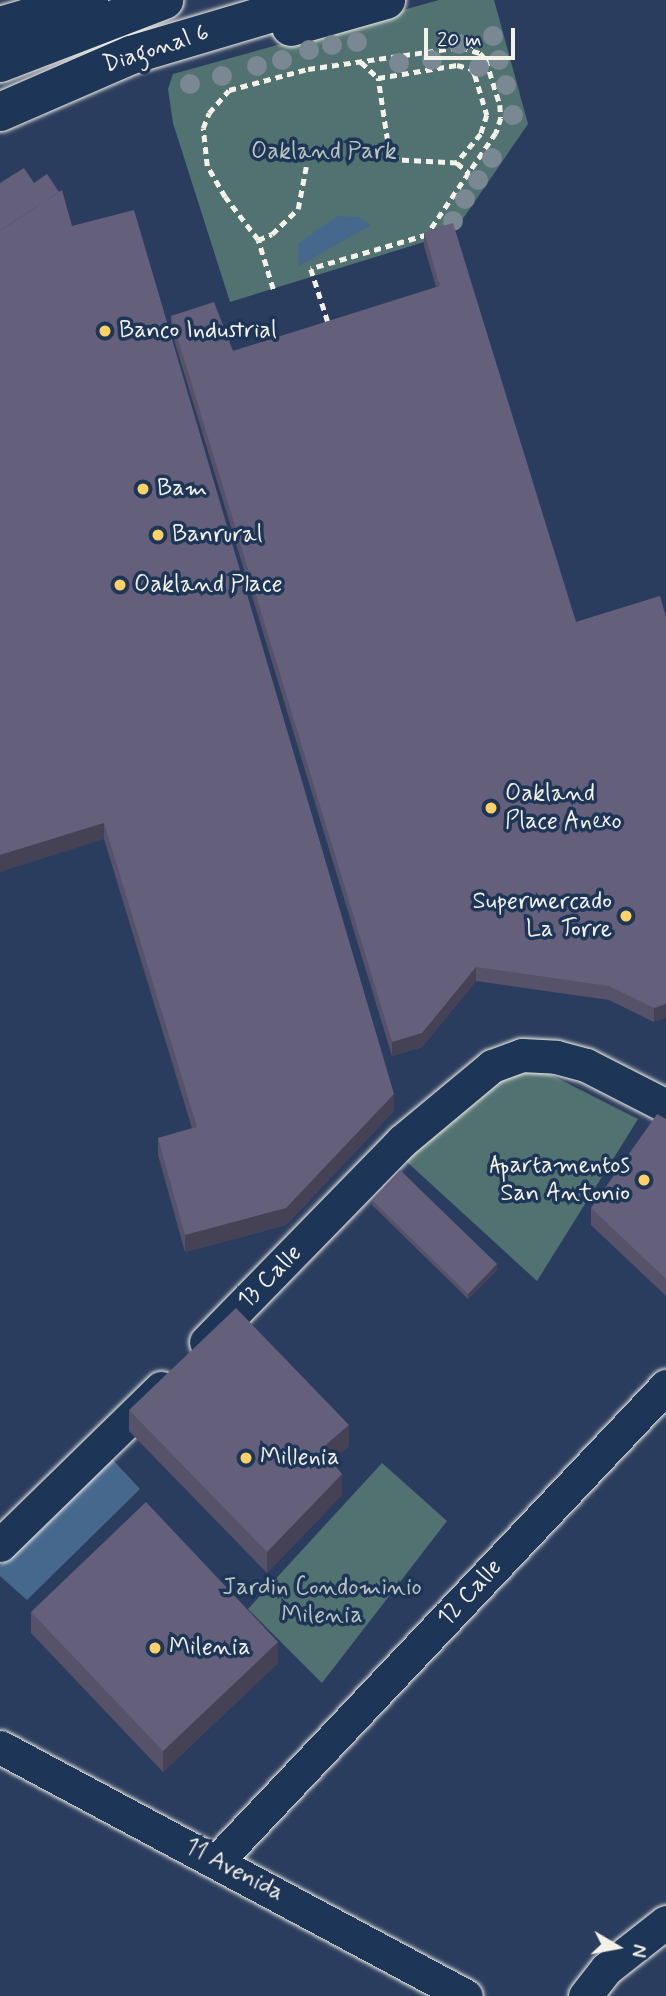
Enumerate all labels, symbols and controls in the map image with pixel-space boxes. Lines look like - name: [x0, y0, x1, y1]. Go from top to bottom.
- scale bar: [428, 14, 519, 58]
- street label: Diagonal 6: [99, 18, 213, 80]
- text: 20 m: [437, 26, 482, 54]
- park label: Oakland Park: [252, 138, 396, 166]
- place label: Banco Industrial: [119, 317, 280, 345]
- marker: Banco Industrial: [97, 323, 113, 339]
- place label: Bam: [157, 475, 207, 503]
- marker: Bam: [135, 481, 151, 497]
- place label: Banrural: [172, 521, 263, 549]
- marker: Banrural: [150, 527, 166, 543]
- place label: Oakland Place: [134, 571, 283, 599]
- marker: Oakland Place: [112, 577, 128, 593]
- place label: Oakland Place Anexo: [505, 780, 622, 836]
- marker: Oakland Place Anexo: [483, 800, 499, 816]
- place label: Supermercado La Torre: [472, 888, 612, 944]
- marker: Supermercado La Torre: [618, 908, 634, 924]
- place label: Apartamentos San Antonio: [489, 1152, 630, 1208]
- marker: Apartamentos San Antonio: [636, 1172, 652, 1188]
- street label: 13 Calle: [232, 1239, 308, 1315]
- place label: Millenia: [260, 1444, 340, 1472]
- marker: Millenia: [238, 1450, 254, 1466]
- street label: 12 Calle: [432, 1553, 508, 1633]
- park label: Jardin Condominio Milenia: [228, 1574, 416, 1630]
- place label: Milenia: [169, 1634, 251, 1662]
- marker: Milenia: [147, 1640, 163, 1656]
- street label: 11 Avenida: [180, 1832, 288, 1908]
- north arrow: [582, 1912, 652, 1982]
- text: N: [625, 1942, 652, 1959]

